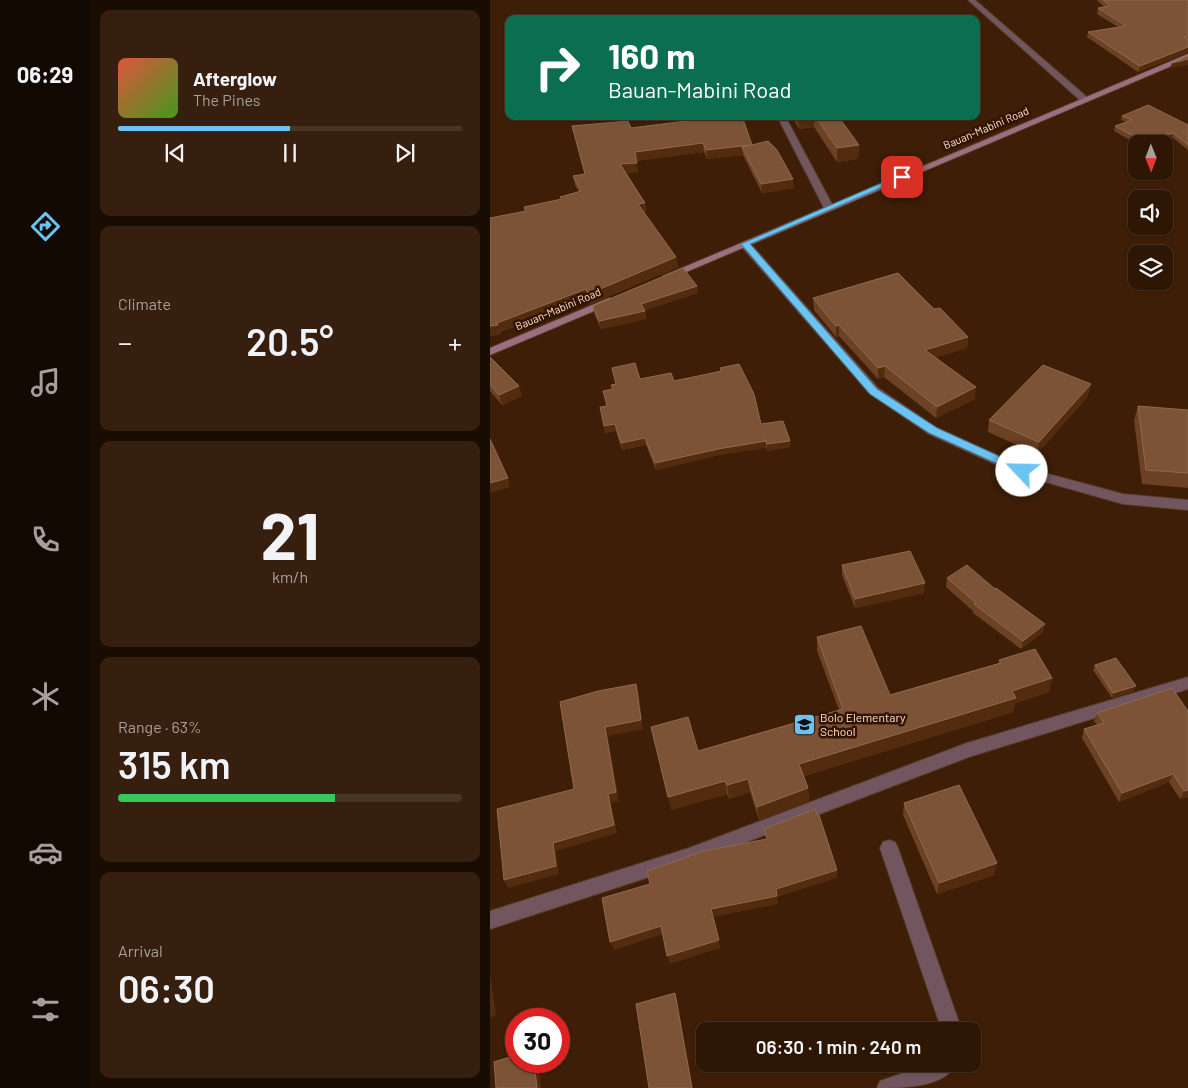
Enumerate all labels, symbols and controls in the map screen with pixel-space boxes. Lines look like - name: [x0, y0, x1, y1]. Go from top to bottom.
- text: 160 m: [608, 34, 695, 76]
- icon: right: [525, 35, 590, 100]
- text: 06:29: [17, 61, 73, 87]
- text: Afterglow: [193, 67, 277, 90]
- text: Bauan-Mabini Road: [608, 76, 791, 102]
- text: The Pines: [193, 90, 261, 109]
- street label: Bauan-Mabini Road: [941, 104, 1031, 151]
- north arrow: [1128, 135, 1172, 180]
- map controls: [1128, 135, 1173, 290]
- icon: previous: [161, 139, 189, 167]
- icon: pause: [276, 139, 304, 167]
- icon: next: [391, 139, 419, 167]
- pin: [881, 156, 923, 198]
- icon: arrive: [888, 163, 916, 191]
- button: sound: [1128, 190, 1173, 235]
- icon: directions: [28, 209, 63, 244]
- button: layers: [1128, 245, 1173, 290]
- street label: Bauan-Mabini Road: [513, 285, 603, 332]
- text: Climate: [118, 294, 171, 313]
- text: 20.5°: [246, 318, 334, 364]
- text: −: [118, 325, 132, 359]
- text: +: [448, 325, 462, 359]
- icon: music: [28, 365, 63, 400]
- position arrow: [995, 444, 1047, 496]
- text: 21: [260, 495, 320, 573]
- icon: phone: [28, 522, 63, 557]
- text: km/h: [272, 567, 308, 586]
- icon: climate: [28, 679, 63, 714]
- place label: Bolo Elementary School: [820, 710, 906, 738]
- school or university icon: Bolo Elementary School: [792, 713, 816, 737]
- text: Range · 63%: [118, 717, 202, 736]
- text: 315 km: [118, 741, 231, 787]
- icon: car: [28, 835, 63, 870]
- text: Arrival: [118, 941, 163, 960]
- text: 06:30: [118, 965, 215, 1011]
- icon: filters: [28, 992, 63, 1027]
- speed limit sign: 30: [505, 1008, 570, 1073]
- text: 06:30 · 1 min · 240 m: [756, 1035, 921, 1058]

